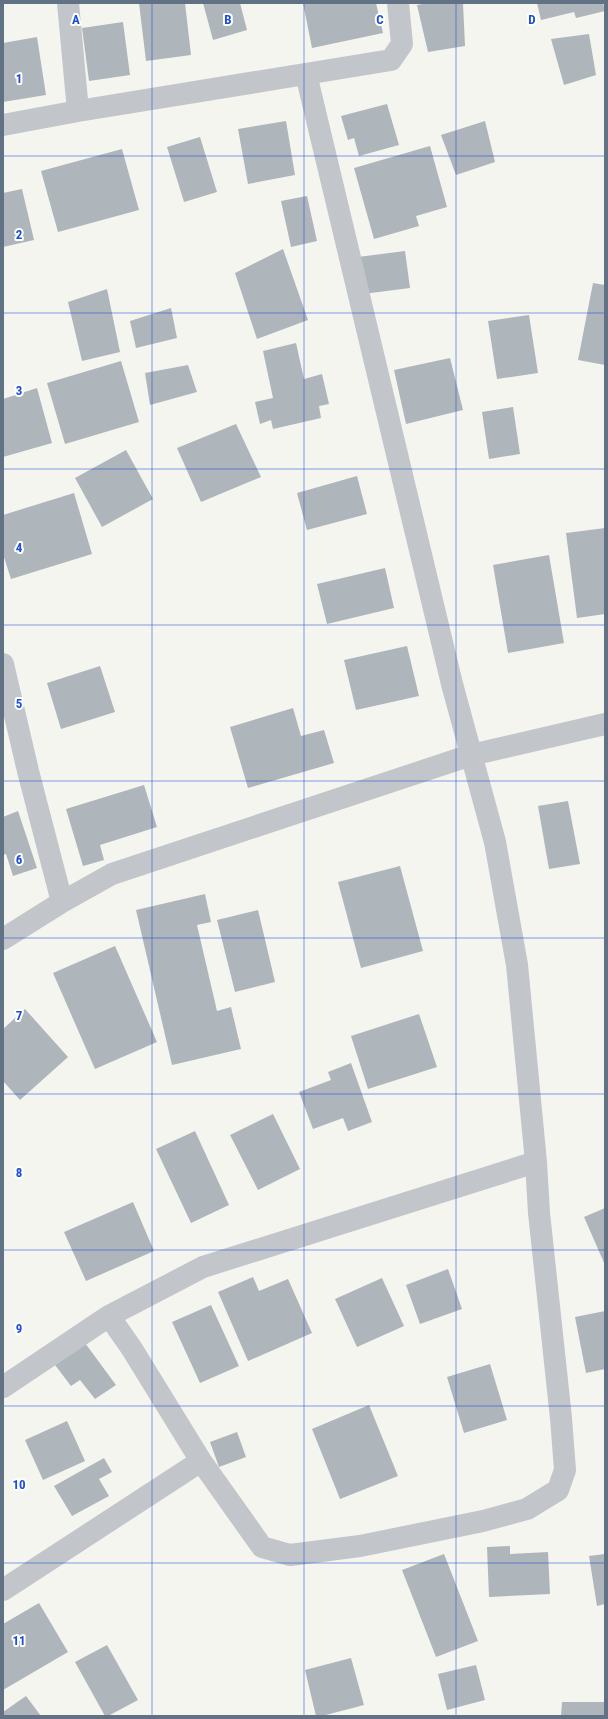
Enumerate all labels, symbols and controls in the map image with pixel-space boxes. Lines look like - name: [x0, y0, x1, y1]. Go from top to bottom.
- text: A: [72, 12, 80, 27]
- text: B: [224, 12, 232, 27]
- text: C: [376, 12, 384, 27]
- text: D: [528, 12, 536, 27]
- text: 1: [16, 71, 22, 86]
- text: 2: [16, 227, 23, 242]
- text: 3: [16, 383, 22, 398]
- text: 4: [16, 540, 23, 555]
- text: 5: [16, 696, 23, 711]
- text: 6: [16, 852, 23, 867]
- text: 7: [16, 1008, 23, 1023]
- text: 8: [16, 1165, 22, 1180]
- text: 9: [16, 1321, 22, 1336]
- text: 10: [12, 1477, 26, 1492]
- text: 11: [12, 1633, 26, 1648]

